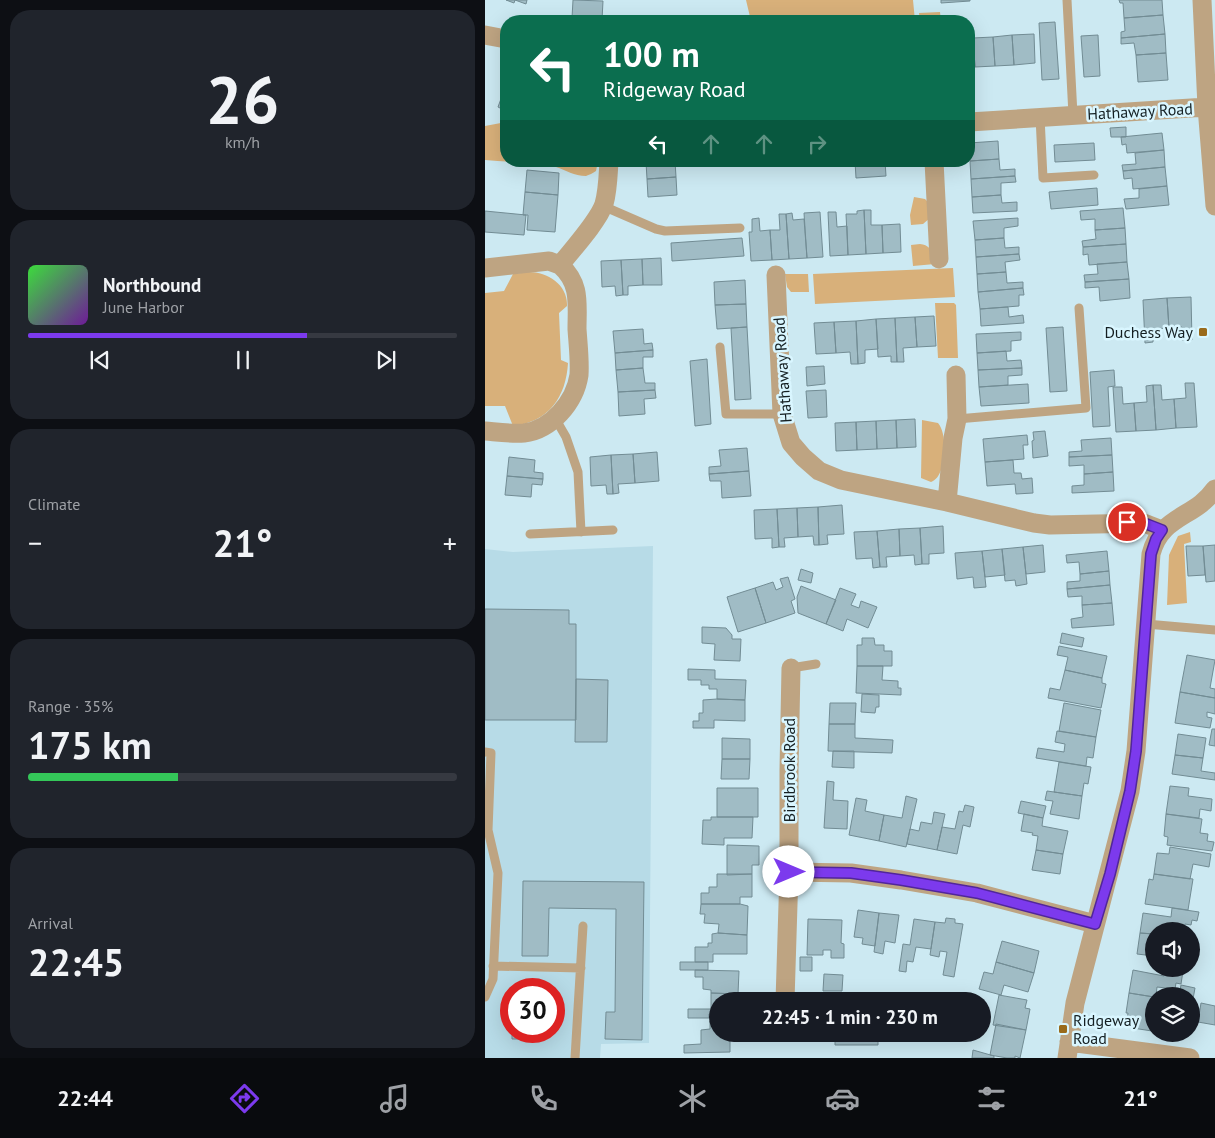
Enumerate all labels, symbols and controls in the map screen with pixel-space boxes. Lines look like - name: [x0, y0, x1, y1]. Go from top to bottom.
- text: 100 m: [603, 31, 700, 77]
- icon: left: [520, 35, 585, 100]
- text: 26: [206, 57, 279, 141]
- text: Ridgeway Road: [603, 75, 746, 103]
- street label: Hathaway Road: [1087, 98, 1193, 124]
- icon: left: [644, 130, 672, 158]
- icon: ahead: [697, 130, 725, 158]
- icon: ahead: [750, 130, 778, 158]
- icon: right: [803, 130, 831, 158]
- text: km/h: [225, 132, 260, 152]
- text: Northbound: [103, 273, 201, 297]
- text: June Harbor: [103, 297, 184, 317]
- street label: Hathaway Road: [768, 317, 796, 423]
- place label: Duchess Way: [1104, 322, 1194, 342]
- marker: Duchess Way: [1197, 326, 1209, 338]
- icon: previous: [86, 346, 114, 374]
- icon: pause: [229, 346, 257, 374]
- icon: next: [372, 346, 400, 374]
- text: Climate: [28, 494, 80, 514]
- pin: [1106, 501, 1148, 543]
- icon: arrive: [1113, 508, 1141, 536]
- text: 21°: [213, 518, 272, 567]
- text: −: [28, 524, 42, 561]
- text: +: [443, 524, 457, 561]
- text: Range · 35%: [28, 696, 113, 716]
- street label: Birdbrook Road: [779, 718, 799, 822]
- text: 175 km: [28, 720, 152, 769]
- position arrow: [762, 845, 814, 897]
- text: Arrival: [28, 913, 73, 933]
- map controls: [1145, 922, 1200, 1042]
- button: sound: [1145, 922, 1200, 977]
- text: 22:45: [28, 937, 124, 986]
- speed limit sign: 30: [500, 978, 565, 1043]
- button: layers: [1145, 987, 1200, 1042]
- text: 22:45 · 1 min · 230 m: [762, 1005, 938, 1029]
- place label: Ridgeway Road: [1073, 1010, 1140, 1048]
- marker: Ridgeway Road: [1057, 1023, 1069, 1035]
- icon: directions: [227, 1081, 262, 1116]
- icon: music: [377, 1081, 412, 1116]
- icon: phone: [526, 1081, 561, 1116]
- icon: climate: [675, 1081, 710, 1116]
- icon: car: [825, 1081, 860, 1116]
- icon: filters: [974, 1081, 1009, 1116]
- text: 22:44: [57, 1084, 113, 1112]
- text: 21°: [1123, 1084, 1158, 1112]

